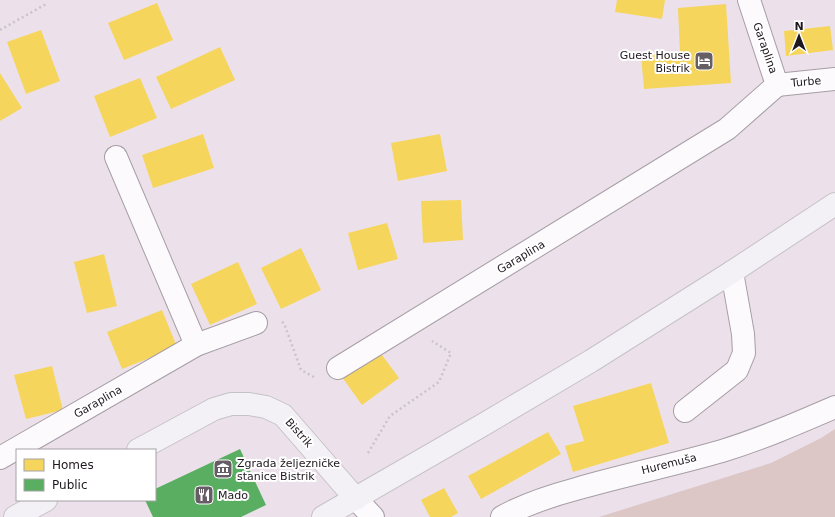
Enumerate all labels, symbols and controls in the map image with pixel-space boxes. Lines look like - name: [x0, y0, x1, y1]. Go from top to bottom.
- north arrow: [779, 16, 819, 56]
- text: N: [794, 20, 804, 33]
- street label: Garaplina: [750, 21, 780, 75]
- place label: Guest House Bistrik: [620, 49, 691, 75]
- hotel icon: Guest House Bistrik: [693, 50, 715, 72]
- street label: Turbe: [789, 74, 822, 90]
- street label: Garaplina: [495, 238, 547, 276]
- street label: Garaplina: [72, 383, 124, 421]
- street label: Bistrik: [283, 416, 316, 451]
- legend: [16, 449, 156, 501]
- street label: Huremuša: [640, 451, 698, 477]
- place label: Zgrada željezničke stanice Bistrik: [237, 457, 340, 483]
- text: Homes: [52, 458, 94, 472]
- museum icon: Zgrada željezničke stanice Bistrik: [212, 458, 234, 480]
- text: Public: [52, 478, 88, 492]
- restaurant icon: Mado: [193, 484, 215, 506]
- place label: Mado: [218, 489, 248, 502]

